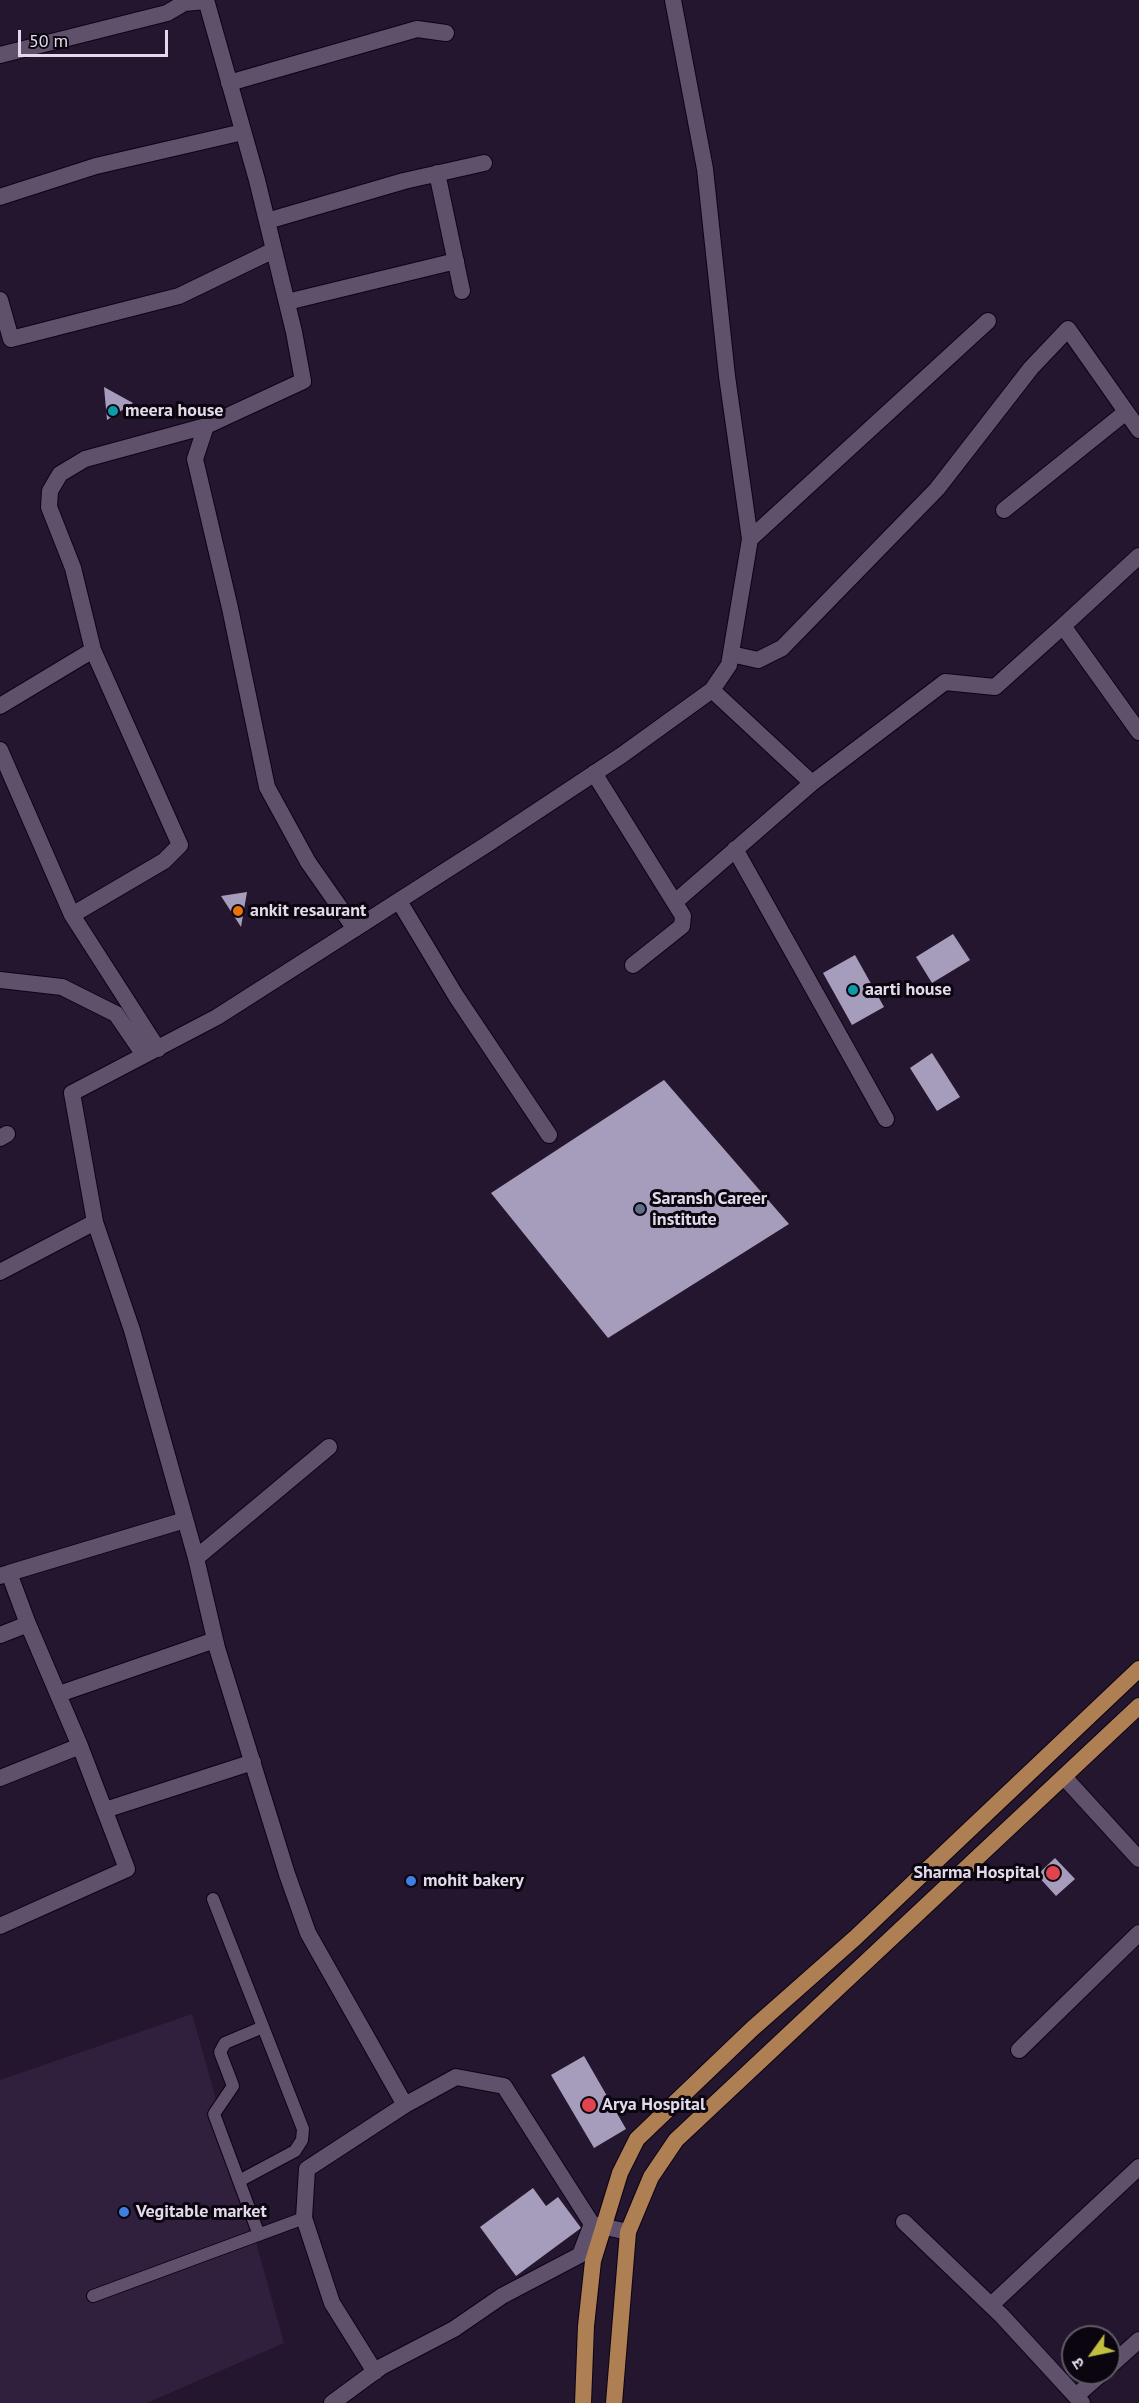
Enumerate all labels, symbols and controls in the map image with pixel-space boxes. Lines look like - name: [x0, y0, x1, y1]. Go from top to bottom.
- scale bar: [21, 18, 171, 56]
- text: 50 m: [29, 29, 68, 52]
- place label: meera house: [125, 400, 223, 422]
- marker: meera house: [106, 404, 120, 418]
- place label: ankit resaurant: [250, 900, 366, 922]
- marker: ankit resaurant: [231, 904, 245, 918]
- place label: aarti house: [865, 979, 951, 1001]
- marker: aarti house: [846, 983, 860, 997]
- place label: Saransh Career institute: [652, 1188, 767, 1230]
- marker: Saransh Career institute: [633, 1202, 647, 1216]
- place label: Sharma Hospital: [913, 1862, 1040, 1884]
- marker: Sharma Hospital: [1044, 1864, 1062, 1882]
- place label: mohit bakery: [423, 1870, 524, 1892]
- marker: mohit bakery: [404, 1874, 418, 1888]
- place label: Arya Hospital: [602, 2094, 705, 2116]
- marker: Arya Hospital: [580, 2096, 598, 2114]
- place label: Vegitable market: [136, 2201, 267, 2223]
- marker: Vegitable market: [117, 2205, 131, 2219]
- north arrow: [1061, 2325, 1121, 2385]
- text: उ: [1067, 2354, 1089, 2373]

